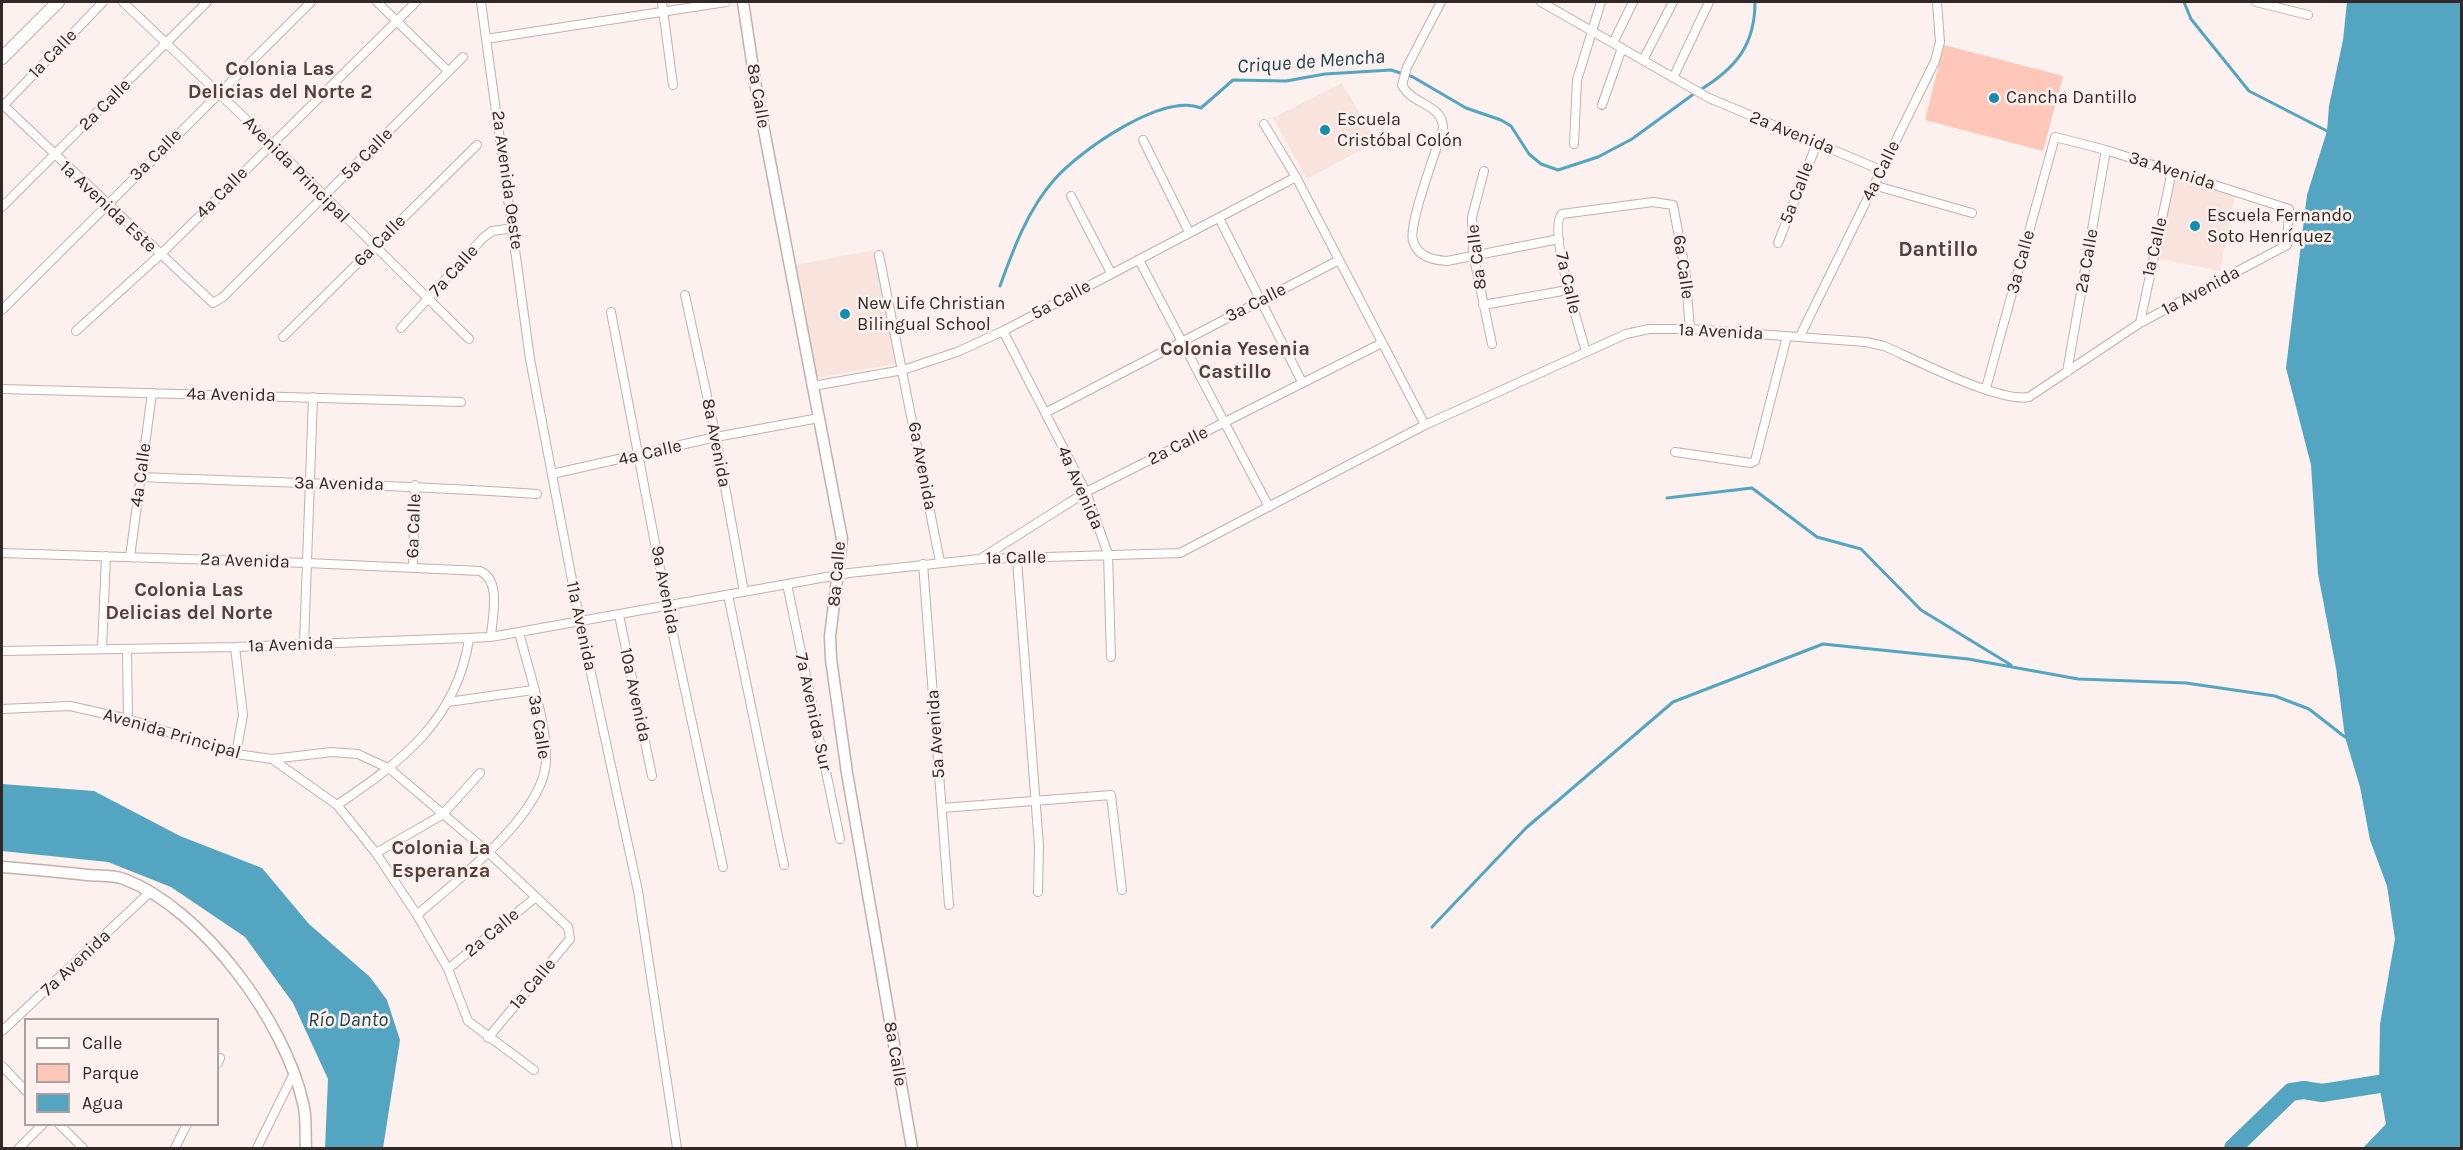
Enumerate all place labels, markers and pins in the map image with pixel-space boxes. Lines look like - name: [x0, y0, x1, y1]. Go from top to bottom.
- place label: Cancha Dantillo: [2006, 87, 2137, 109]
- marker: Cancha Dantillo: [1987, 91, 2001, 105]
- place label: Escuela Cristóbal Colón: [1337, 109, 1462, 152]
- marker: Escuela Cristóbal Colón: [1318, 123, 1332, 137]
- place label: Escuela Fernando Soto Henríquez: [2207, 205, 2352, 248]
- marker: Escuela Fernando Soto Henríquez: [2188, 219, 2202, 233]
- place label: New Life Christian Bilingual School: [857, 293, 1005, 336]
- marker: New Life Christian Bilingual School: [838, 307, 852, 321]

